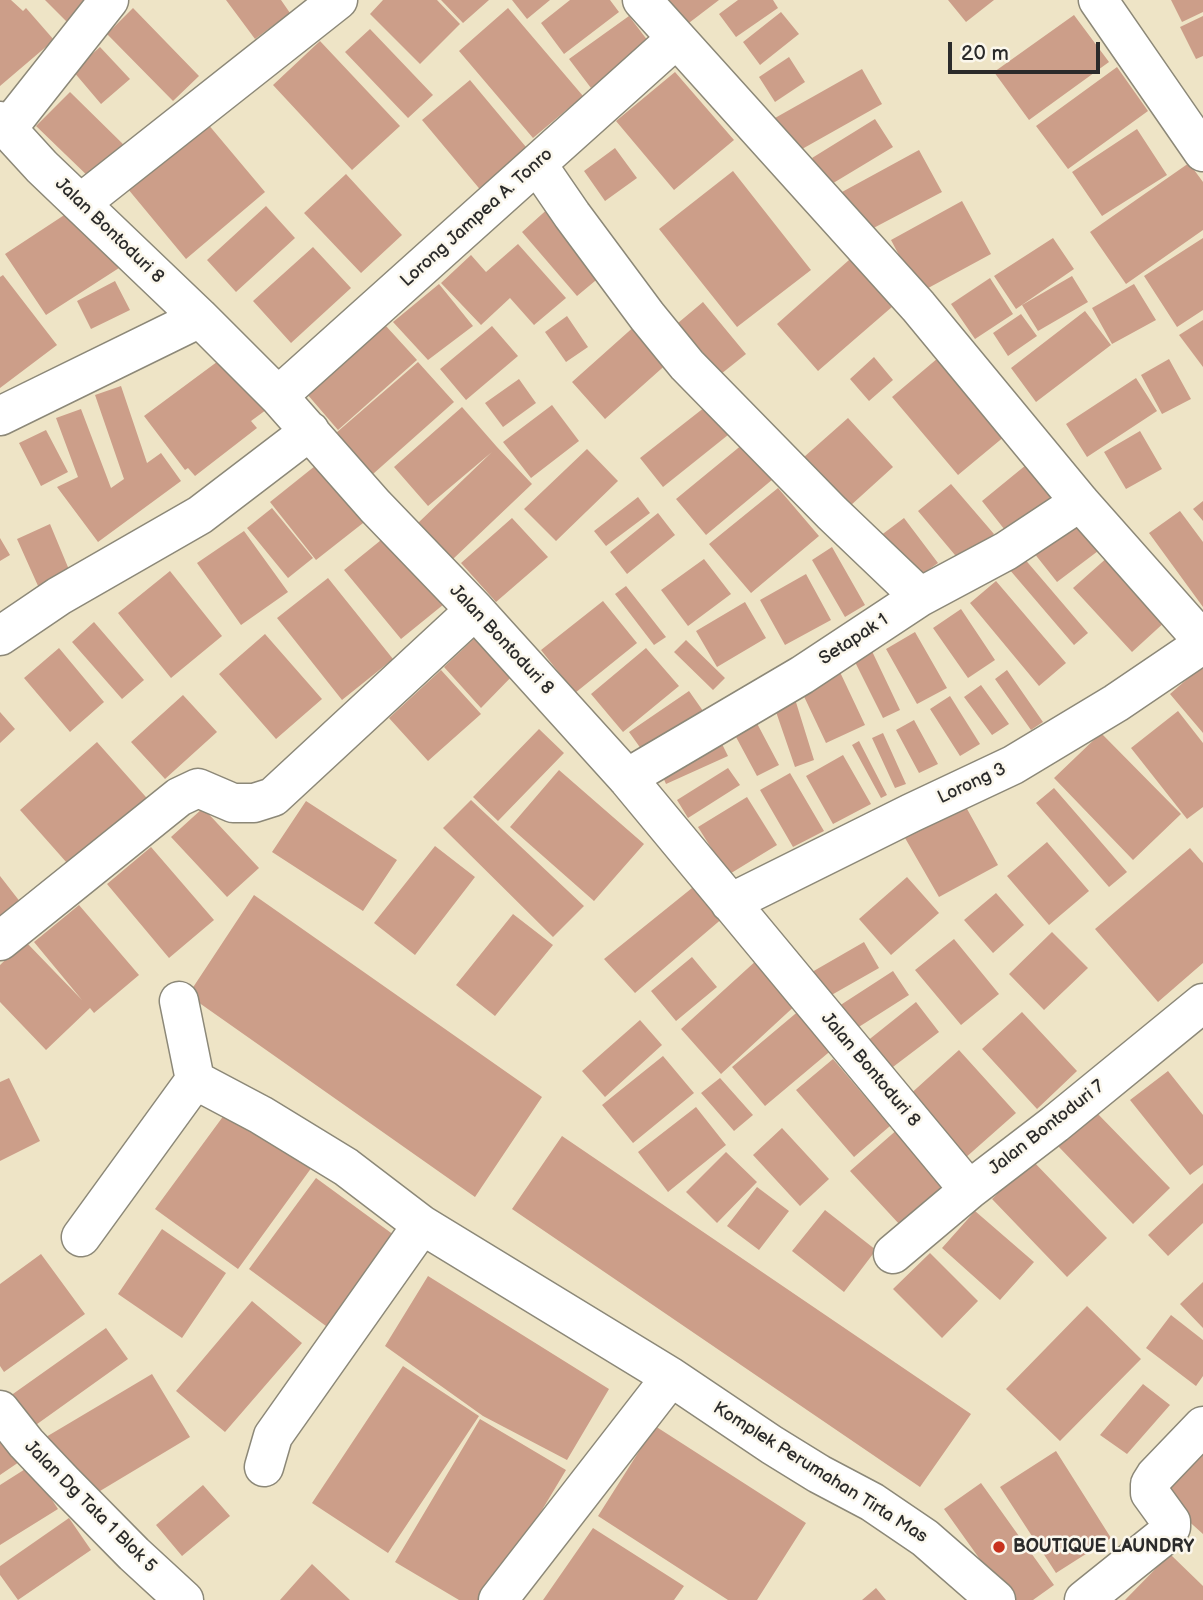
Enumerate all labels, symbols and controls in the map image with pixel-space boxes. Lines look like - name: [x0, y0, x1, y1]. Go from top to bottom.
- scale bar: [951, 28, 1103, 72]
- text: 20 m: [961, 41, 1009, 66]
- street label: Lorong Jampea A. Tonro: [397, 144, 557, 292]
- street label: Jalan Bontoduri 8: [50, 174, 168, 288]
- street label: Jalan Bontoduri 8: [444, 580, 558, 700]
- street label: Setapak 1: [815, 610, 893, 670]
- street label: Lorong 3: [934, 759, 1010, 809]
- street label: Jalan Bontoduri 8: [816, 1008, 924, 1132]
- street label: Jalan Bontoduri 7: [985, 1076, 1109, 1180]
- street label: Komplek Perumahan Tirta Mas: [709, 1398, 931, 1548]
- street label: Jalan Dg Tata 1 Blok 5: [19, 1436, 161, 1578]
- place label: BOUTIQUE LAUNDRY: [1013, 1536, 1194, 1558]
- marker: BOUTIQUE LAUNDRY: [991, 1539, 1007, 1555]

